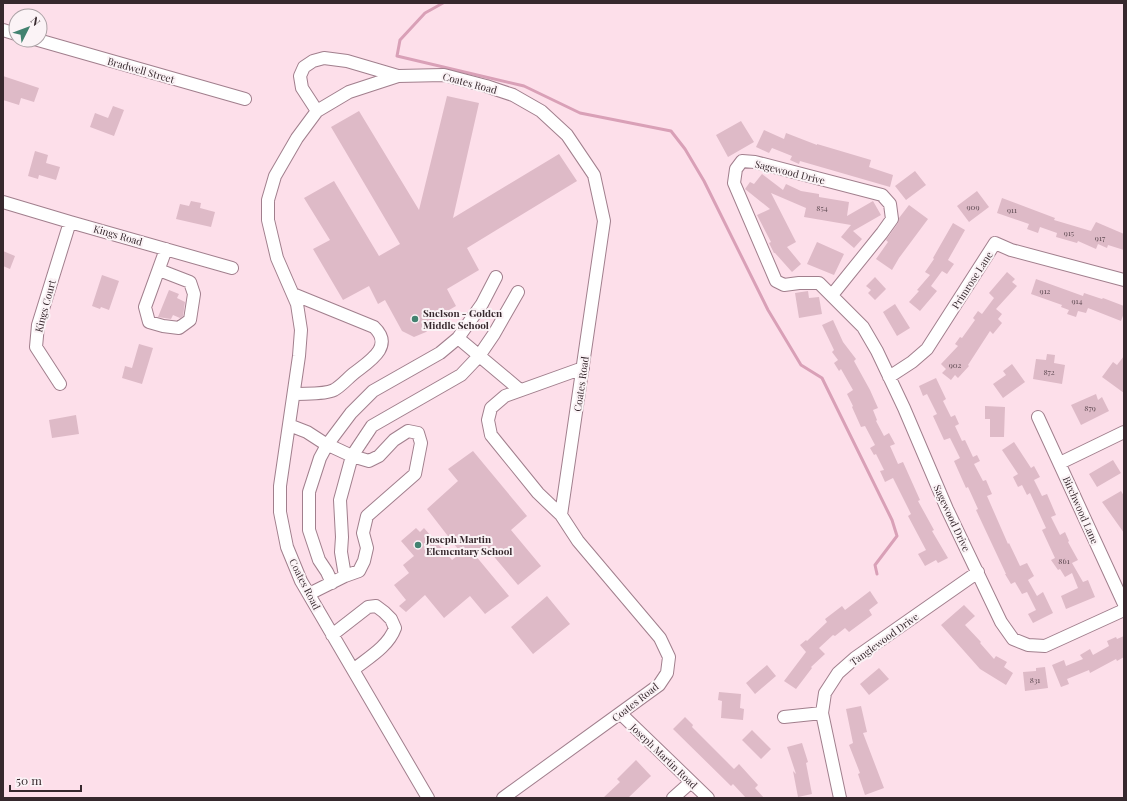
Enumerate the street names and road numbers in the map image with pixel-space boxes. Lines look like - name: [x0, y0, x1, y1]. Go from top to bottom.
- street label: Bradwell Street: [106, 54, 177, 86]
- street label: Coates Road: [441, 69, 499, 97]
- street label: Sagewood Drive: [753, 157, 827, 187]
- street label: Kings Road: [92, 221, 144, 249]
- street label: Primrose Lane: [948, 249, 996, 311]
- street label: Kings Court: [31, 278, 59, 334]
- street label: Coates Road: [570, 355, 592, 413]
- street label: Birchwood Lane: [1060, 474, 1102, 546]
- street label: Sagewood Drive: [930, 482, 974, 554]
- street label: Coates Road: [286, 556, 324, 612]
- street label: Tanglewood Drive: [847, 609, 921, 669]
- street label: Coates Road: [609, 679, 661, 725]
- street label: Joseph Martin Road: [627, 720, 701, 792]

